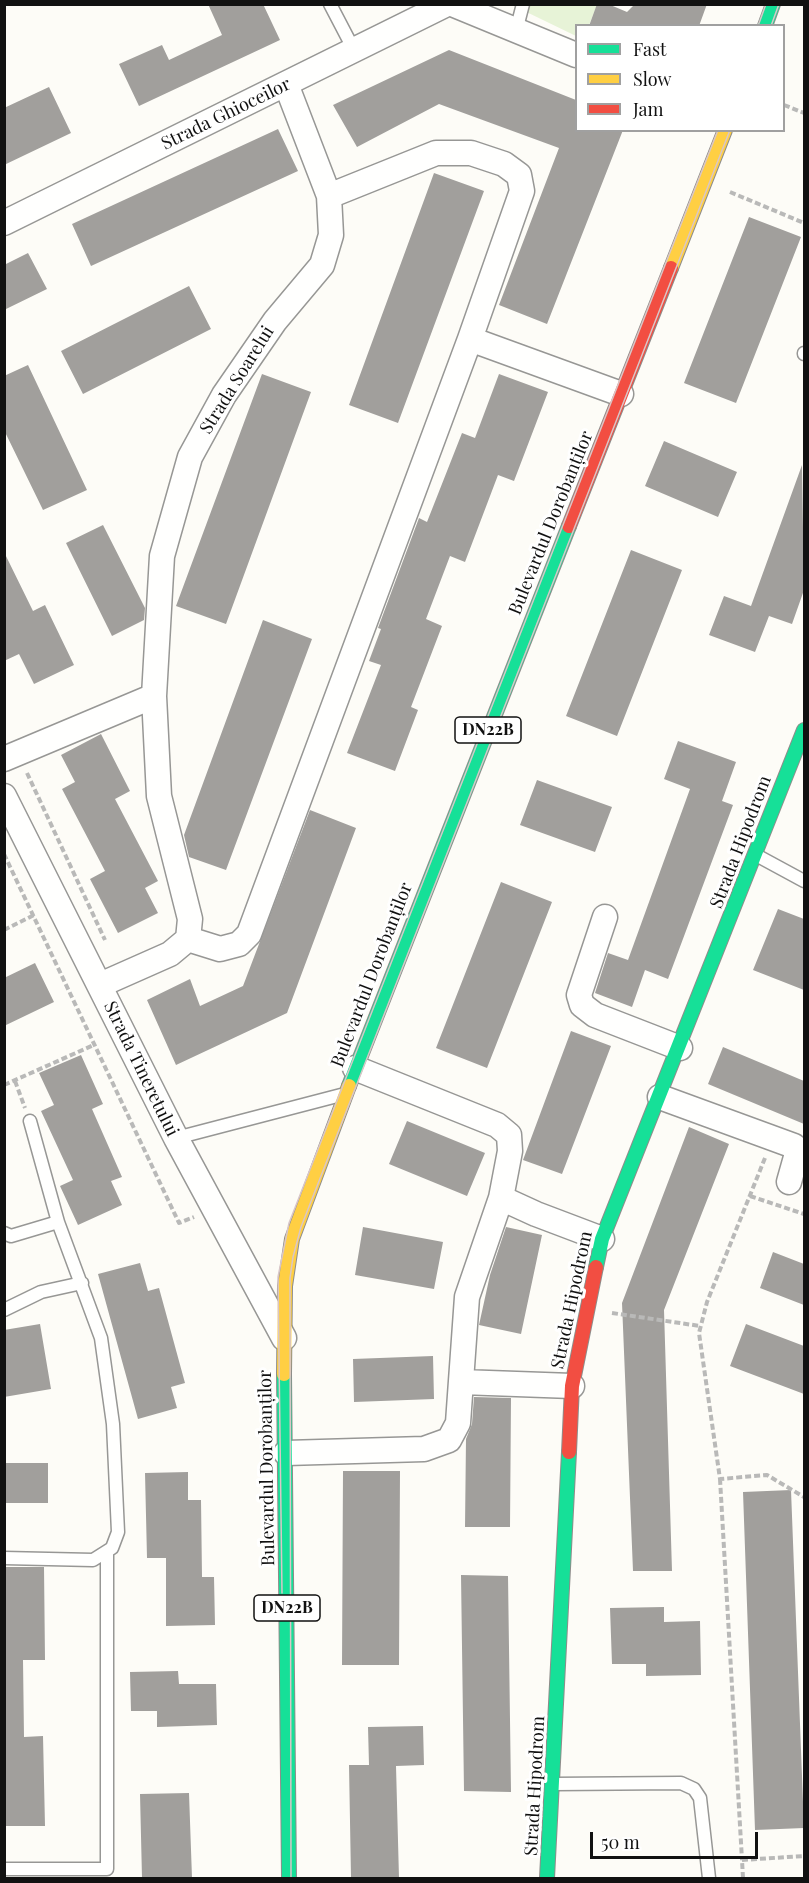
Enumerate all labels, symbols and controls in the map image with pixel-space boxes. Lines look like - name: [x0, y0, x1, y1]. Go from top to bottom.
- legend: [575, 24, 785, 132]
- text: Fast: [633, 37, 666, 61]
- text: Slow: [633, 67, 671, 91]
- street label: Strada Ghioceilor: [158, 73, 294, 155]
- text: Jam: [633, 97, 663, 121]
- street label: Strada Soarelui: [195, 322, 279, 438]
- street label: Bulevardul Dorobanților: [504, 428, 598, 618]
- road number: DN22B: [455, 717, 521, 743]
- street label: Strada Hipodrom: [706, 773, 776, 911]
- street label: Bulevardul Dorobanților: [327, 880, 417, 1070]
- street label: Strada Tineretului: [99, 998, 183, 1140]
- street label: Strada Hipodrom: [547, 1229, 597, 1371]
- street label: Bulevardul Dorobanților: [254, 1370, 280, 1566]
- road number: DN22B: [254, 1595, 320, 1621]
- street label: Strada Hipodrom: [521, 1715, 549, 1857]
- scale bar: [593, 1820, 761, 1858]
- text: 50 m: [601, 1830, 640, 1854]

